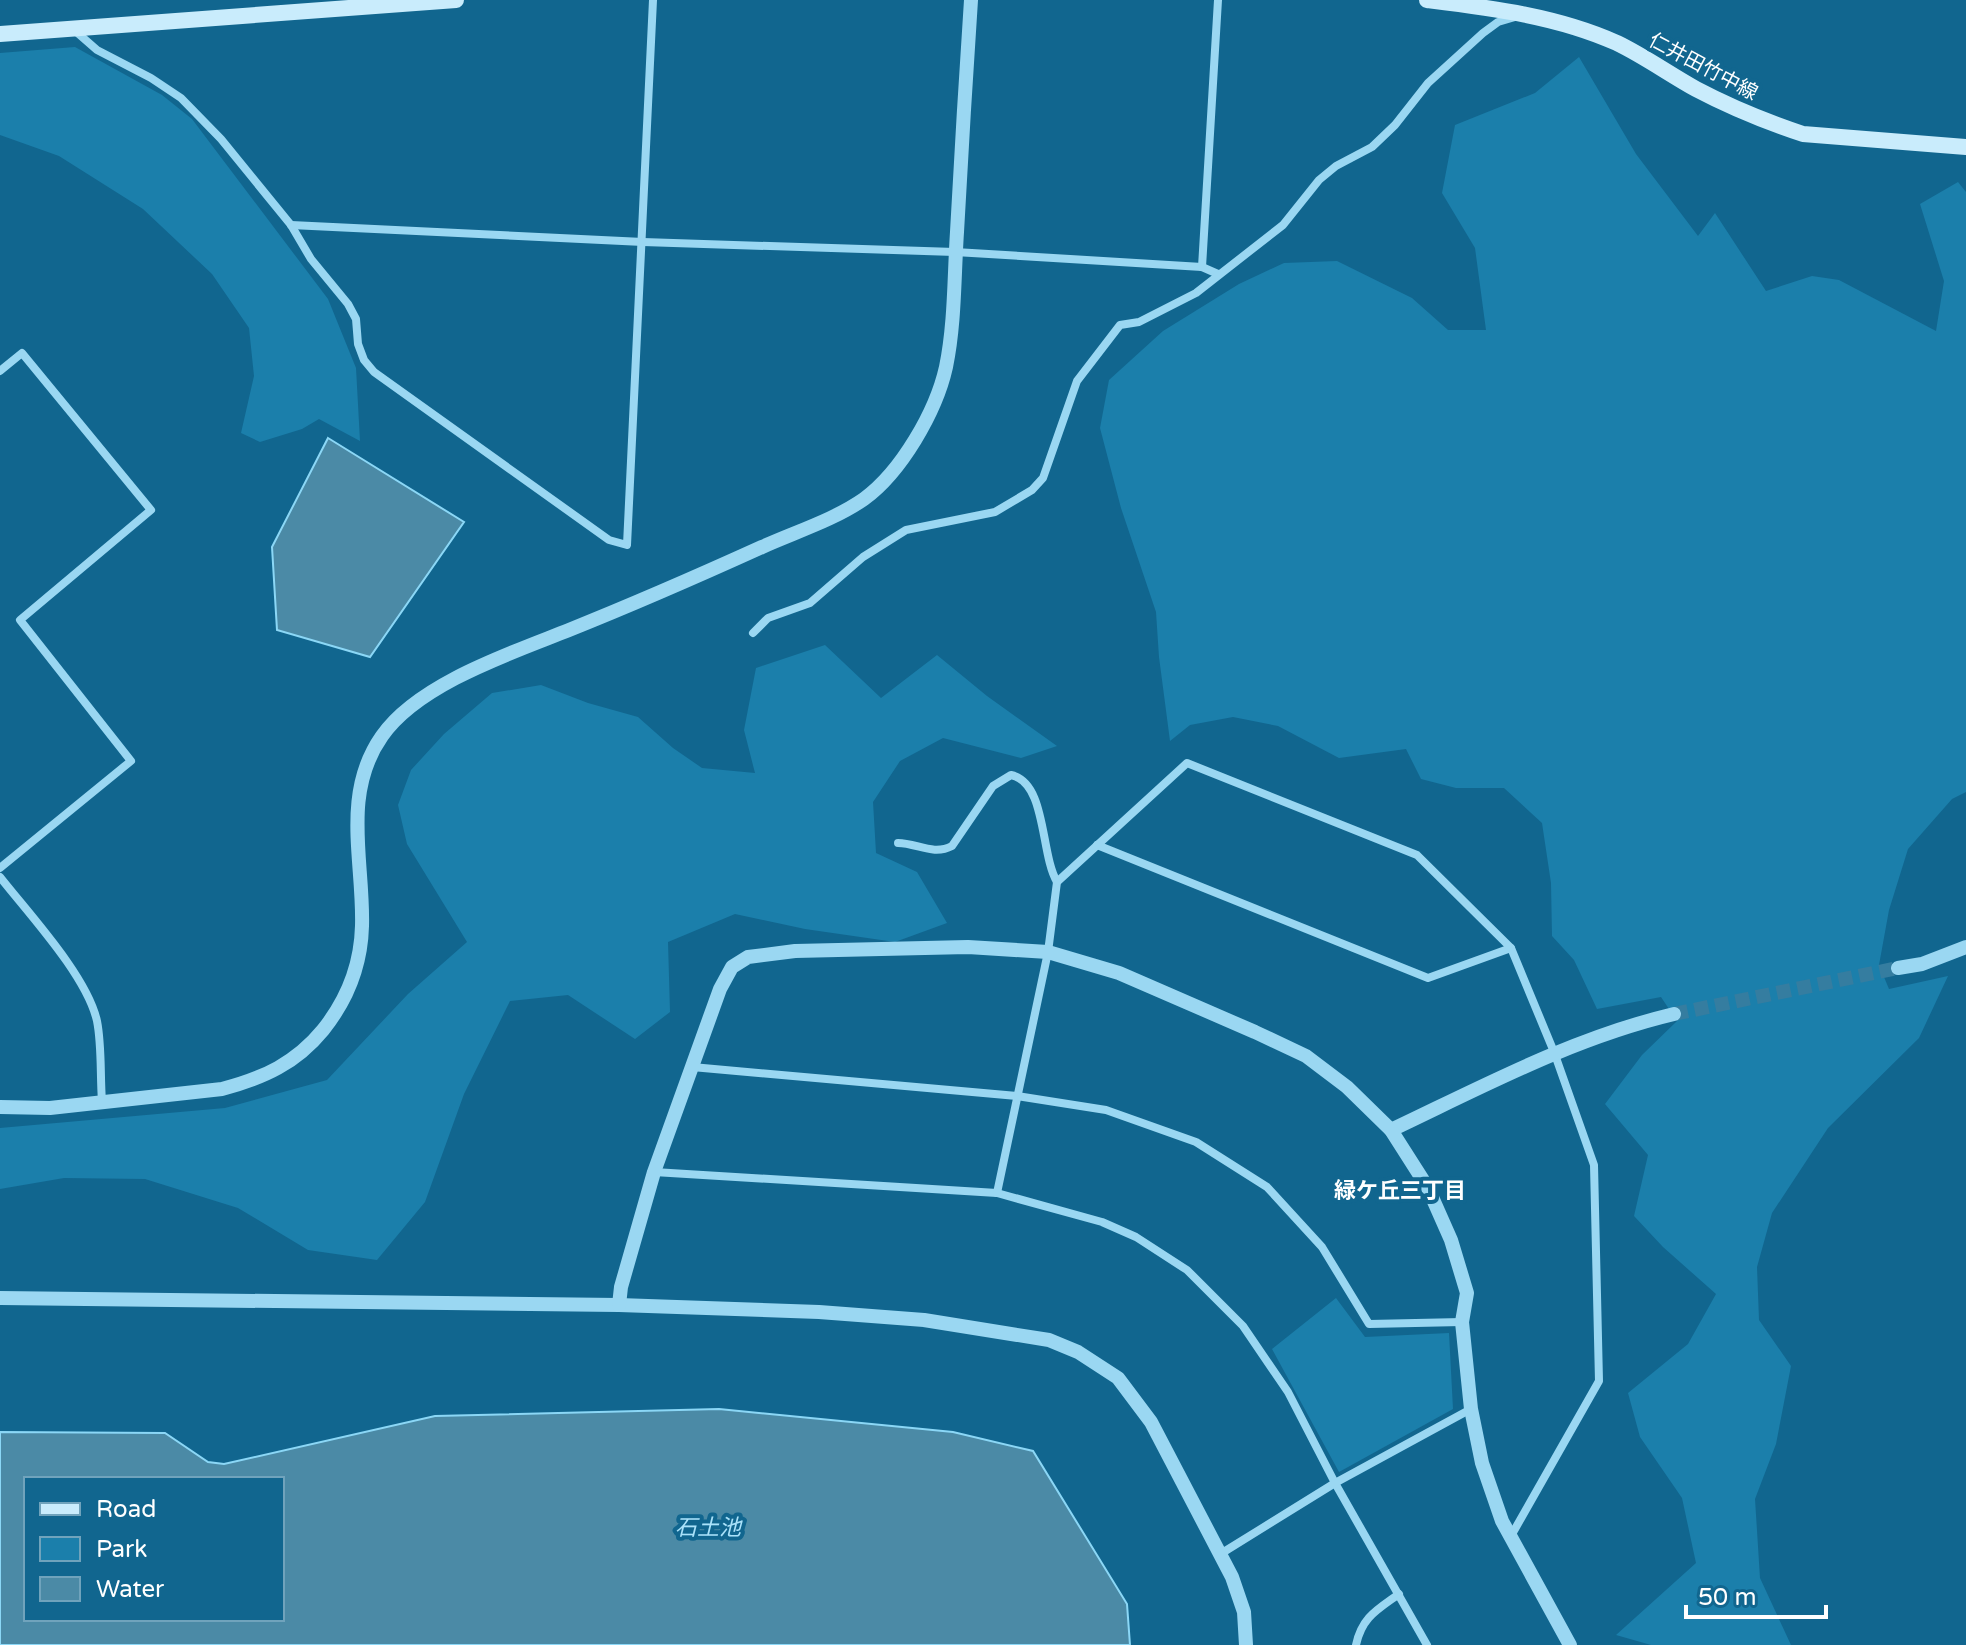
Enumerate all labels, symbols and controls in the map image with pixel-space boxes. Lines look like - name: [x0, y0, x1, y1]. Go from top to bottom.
- street label: 仁井田竹中線: [1644, 28, 1762, 106]
- district label: 緑ケ丘三丁目: [1334, 1178, 1466, 1204]
- legend: [24, 1477, 284, 1621]
- text: Road: [96, 1495, 156, 1524]
- water label: 石土池: [675, 1515, 743, 1541]
- text: Park: [96, 1535, 147, 1564]
- scale bar: [1686, 1569, 1826, 1619]
- text: Water: [96, 1575, 165, 1604]
- text: 50 m: [1698, 1583, 1756, 1612]

